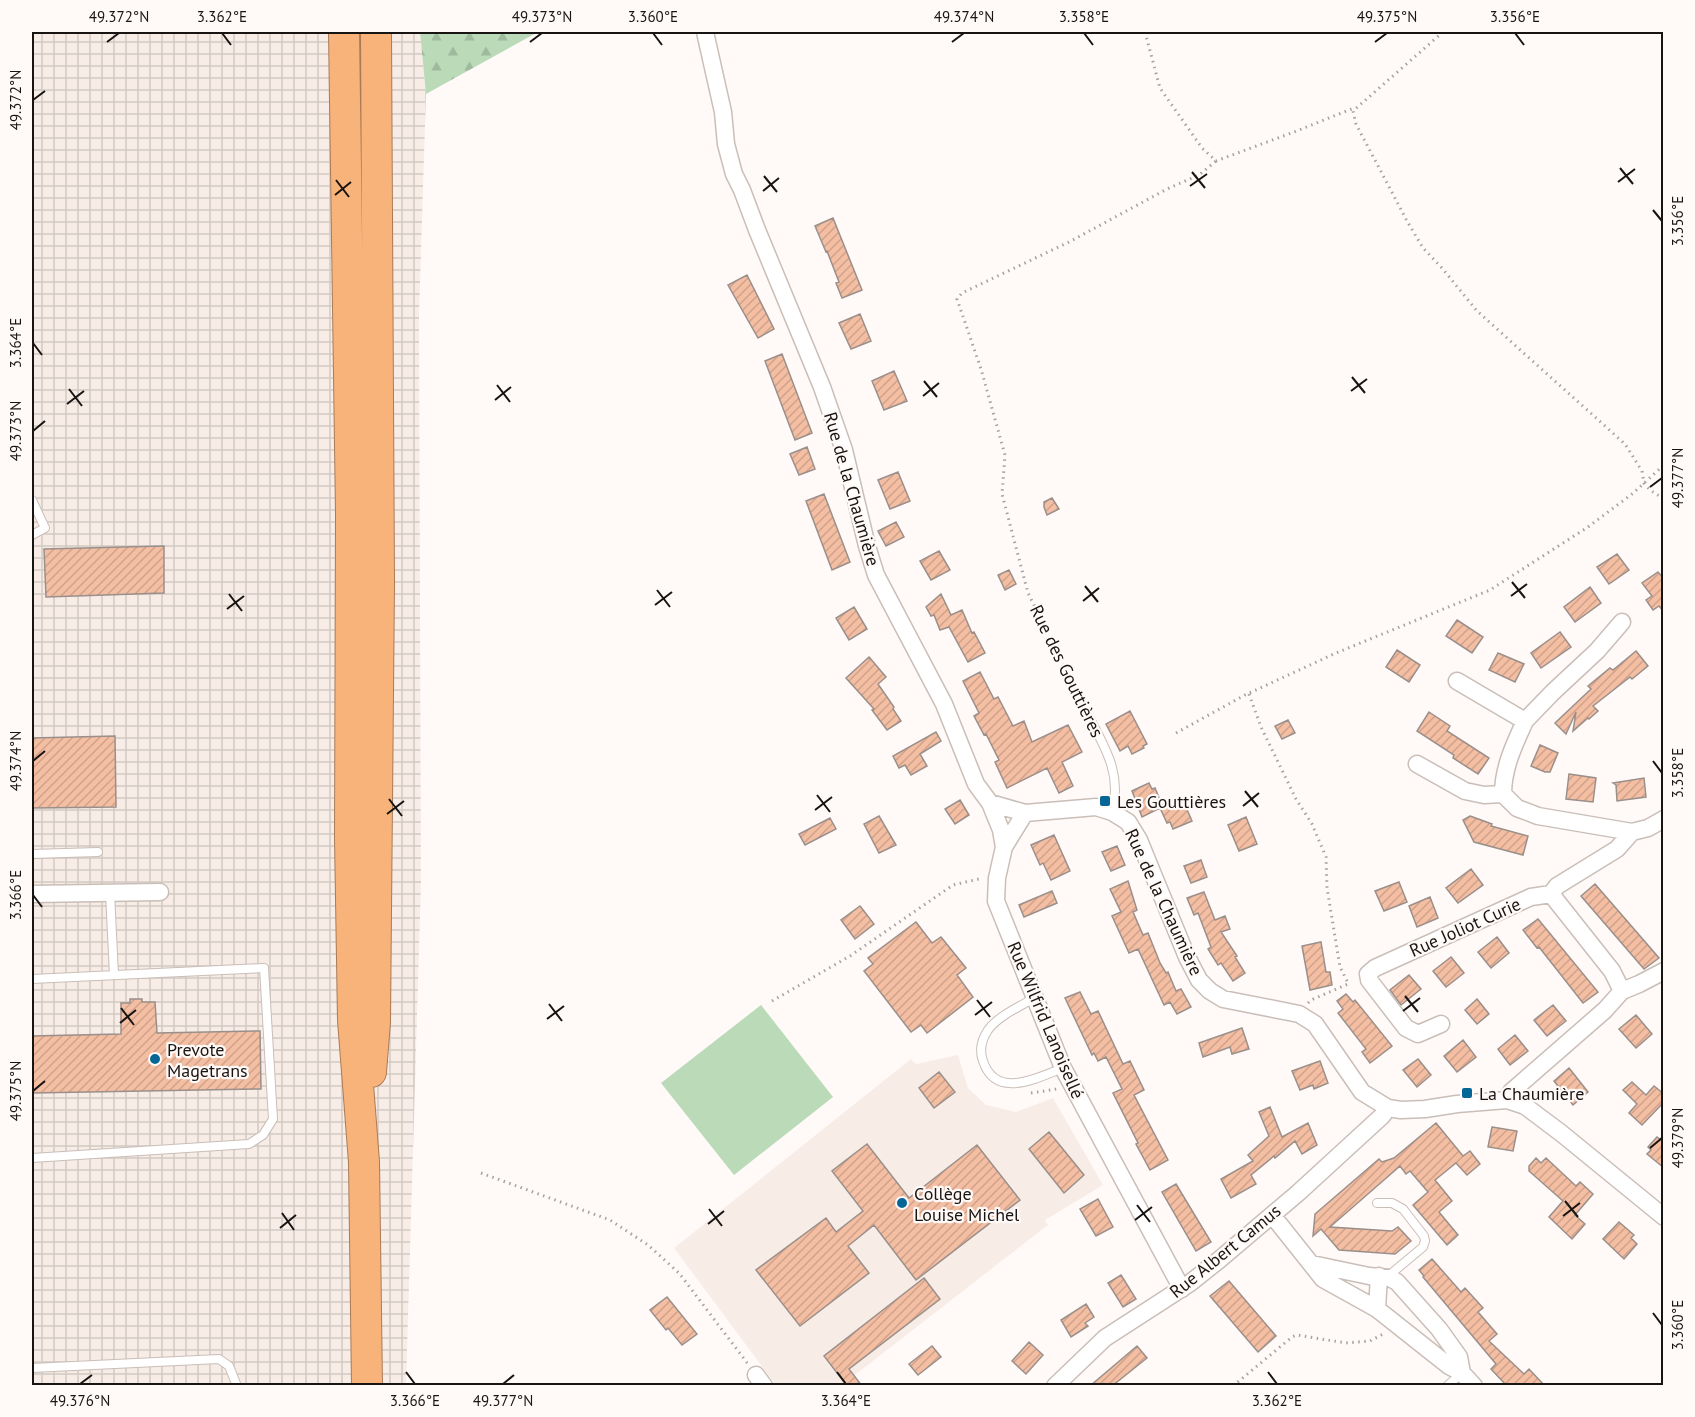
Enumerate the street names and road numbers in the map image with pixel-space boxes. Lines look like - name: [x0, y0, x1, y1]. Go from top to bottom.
- street label: Rue de la Chaumière: [819, 409, 885, 569]
- street label: Rue des Gouttières: [1025, 601, 1109, 741]
- street label: Rue de la Chaumière: [1120, 825, 1208, 979]
- street label: Rue Joliot Curie: [1406, 892, 1524, 962]
- street label: Rue Wilfrid Lanoisellé: [1002, 938, 1090, 1102]
- street label: Rue Albert Camus: [1165, 1199, 1285, 1303]

